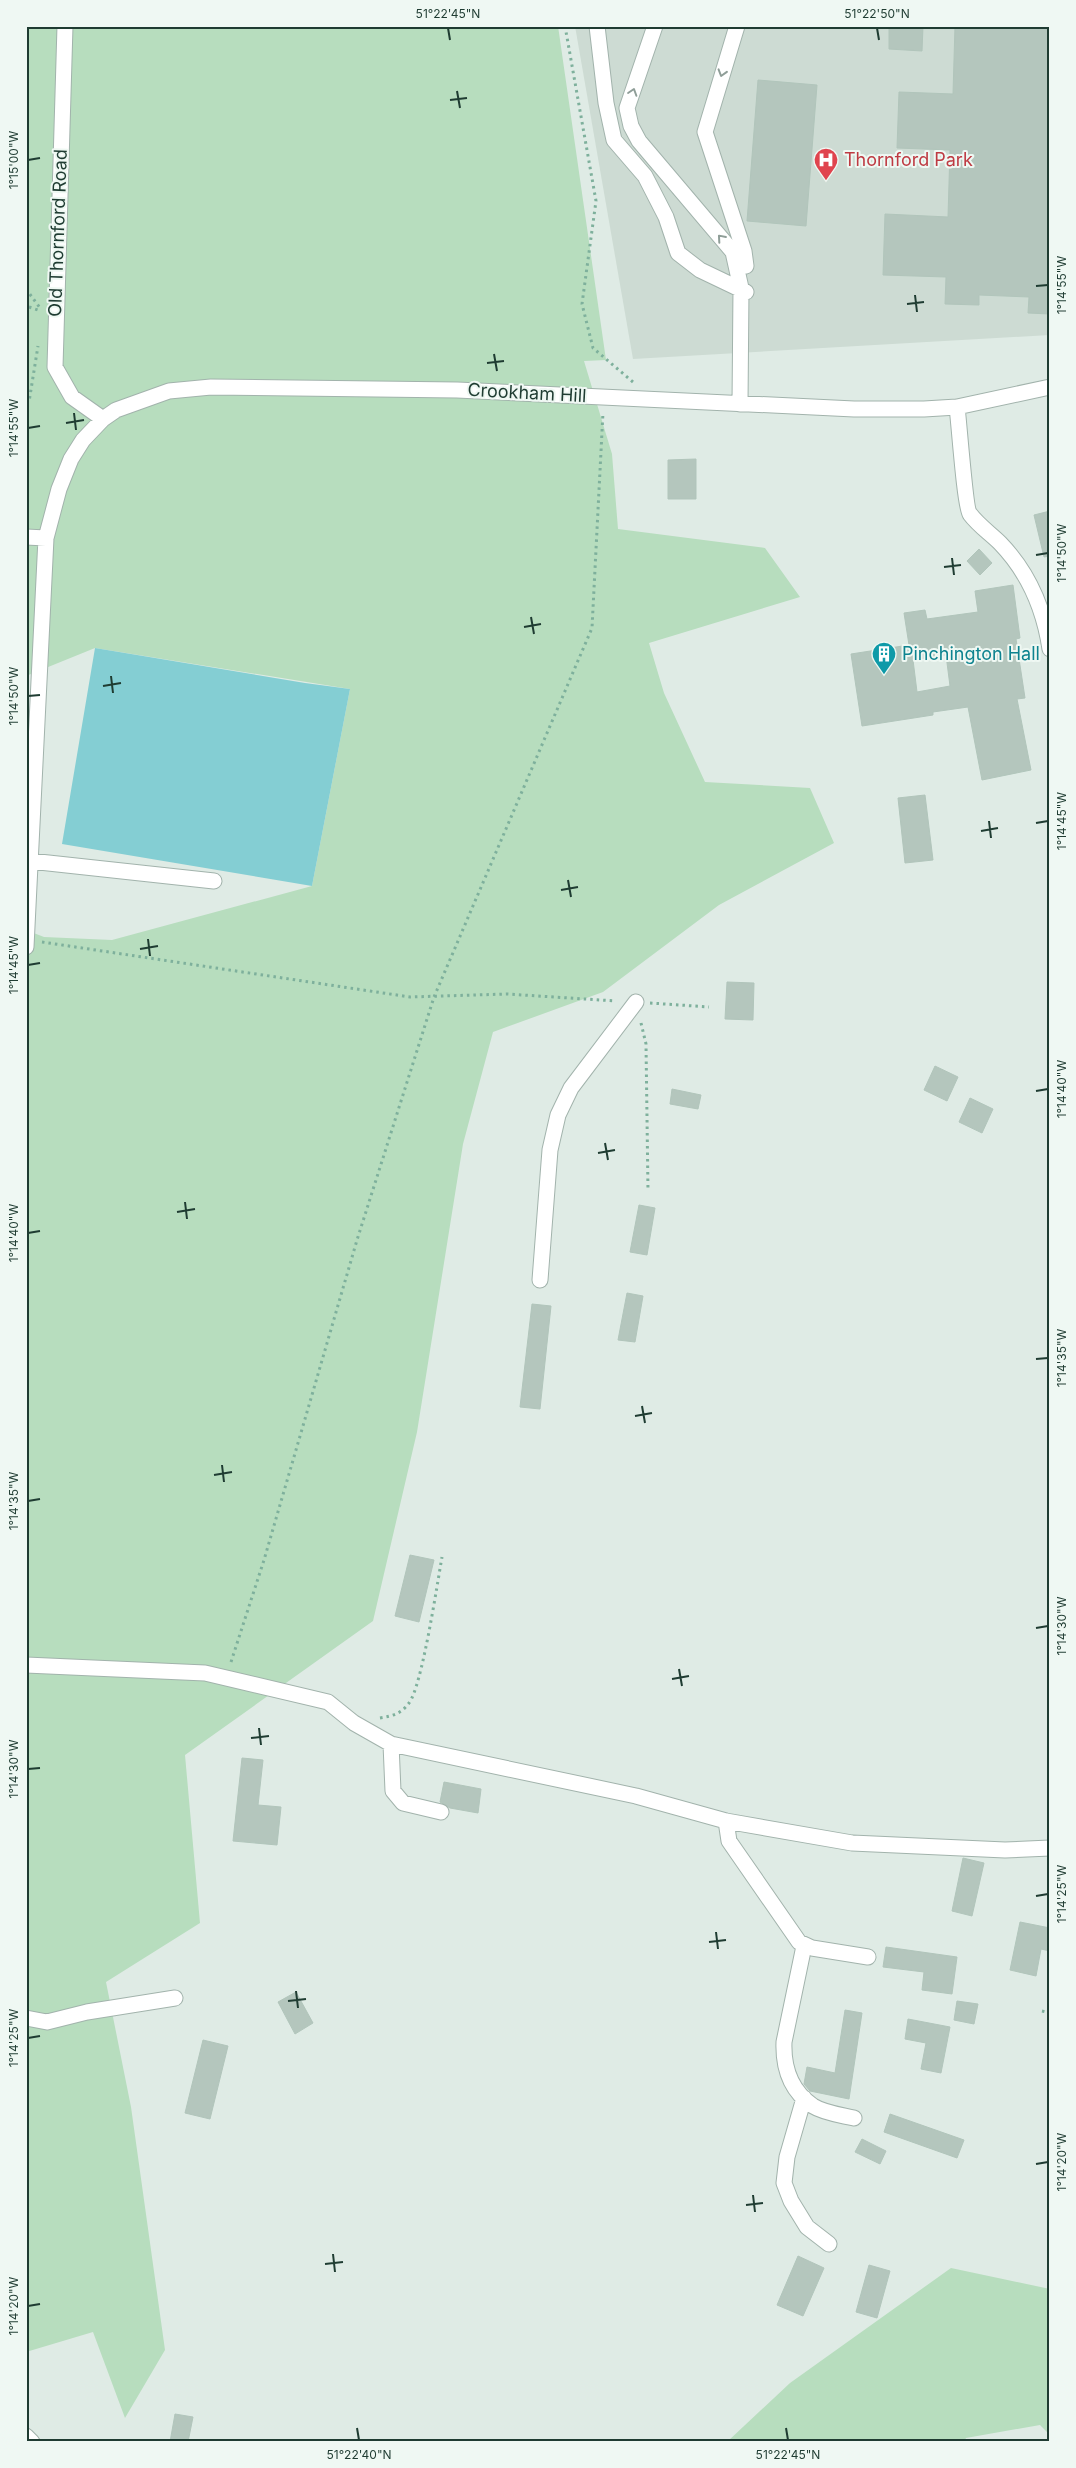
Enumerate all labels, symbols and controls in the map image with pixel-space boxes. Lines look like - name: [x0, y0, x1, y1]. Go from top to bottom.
- text: 51°22'45"N: [416, 6, 480, 21]
- text: 51°22'50"N: [844, 6, 910, 21]
- one-way arrow: [717, 68, 727, 76]
- one-way arrow: [627, 88, 637, 96]
- text: 1°15'00"W: [6, 130, 21, 189]
- hospital icon: Thornford Park: [813, 147, 839, 181]
- street label: Old Thornford Road: [44, 149, 71, 317]
- place label: Thornford Park: [844, 149, 973, 170]
- one-way arrow: [718, 235, 727, 244]
- text: 1°14'55"W: [1054, 256, 1069, 314]
- street label: Crookham Hill: [467, 379, 587, 406]
- text: 1°14'55"W: [6, 399, 21, 457]
- text: 1°14'50"W: [1054, 523, 1069, 582]
- building icon: Pinchington Hall: [871, 641, 897, 675]
- place label: Pinchington Hall: [902, 643, 1040, 664]
- text: 1°14'50"W: [6, 666, 21, 725]
- text: 1°14'45"W: [1054, 792, 1069, 850]
- text: 1°14'45"W: [6, 936, 21, 994]
- text: 1°14'40"W: [1054, 1060, 1069, 1118]
- text: 1°14'40"W: [6, 1204, 21, 1262]
- text: 1°14'35"W: [1054, 1328, 1069, 1387]
- text: 1°14'35"W: [6, 1471, 21, 1530]
- text: 1°14'30"W: [1054, 1596, 1069, 1655]
- text: 1°14'30"W: [6, 1739, 21, 1798]
- text: 1°14'25"W: [1054, 1865, 1069, 1923]
- text: 1°14'25"W: [6, 2009, 21, 2067]
- text: 1°14'20"W: [1054, 2132, 1069, 2191]
- text: 1°14'20"W: [6, 2276, 21, 2335]
- text: 51°22'40"N: [326, 2447, 392, 2462]
- text: 51°22'45"N: [756, 2447, 820, 2462]

